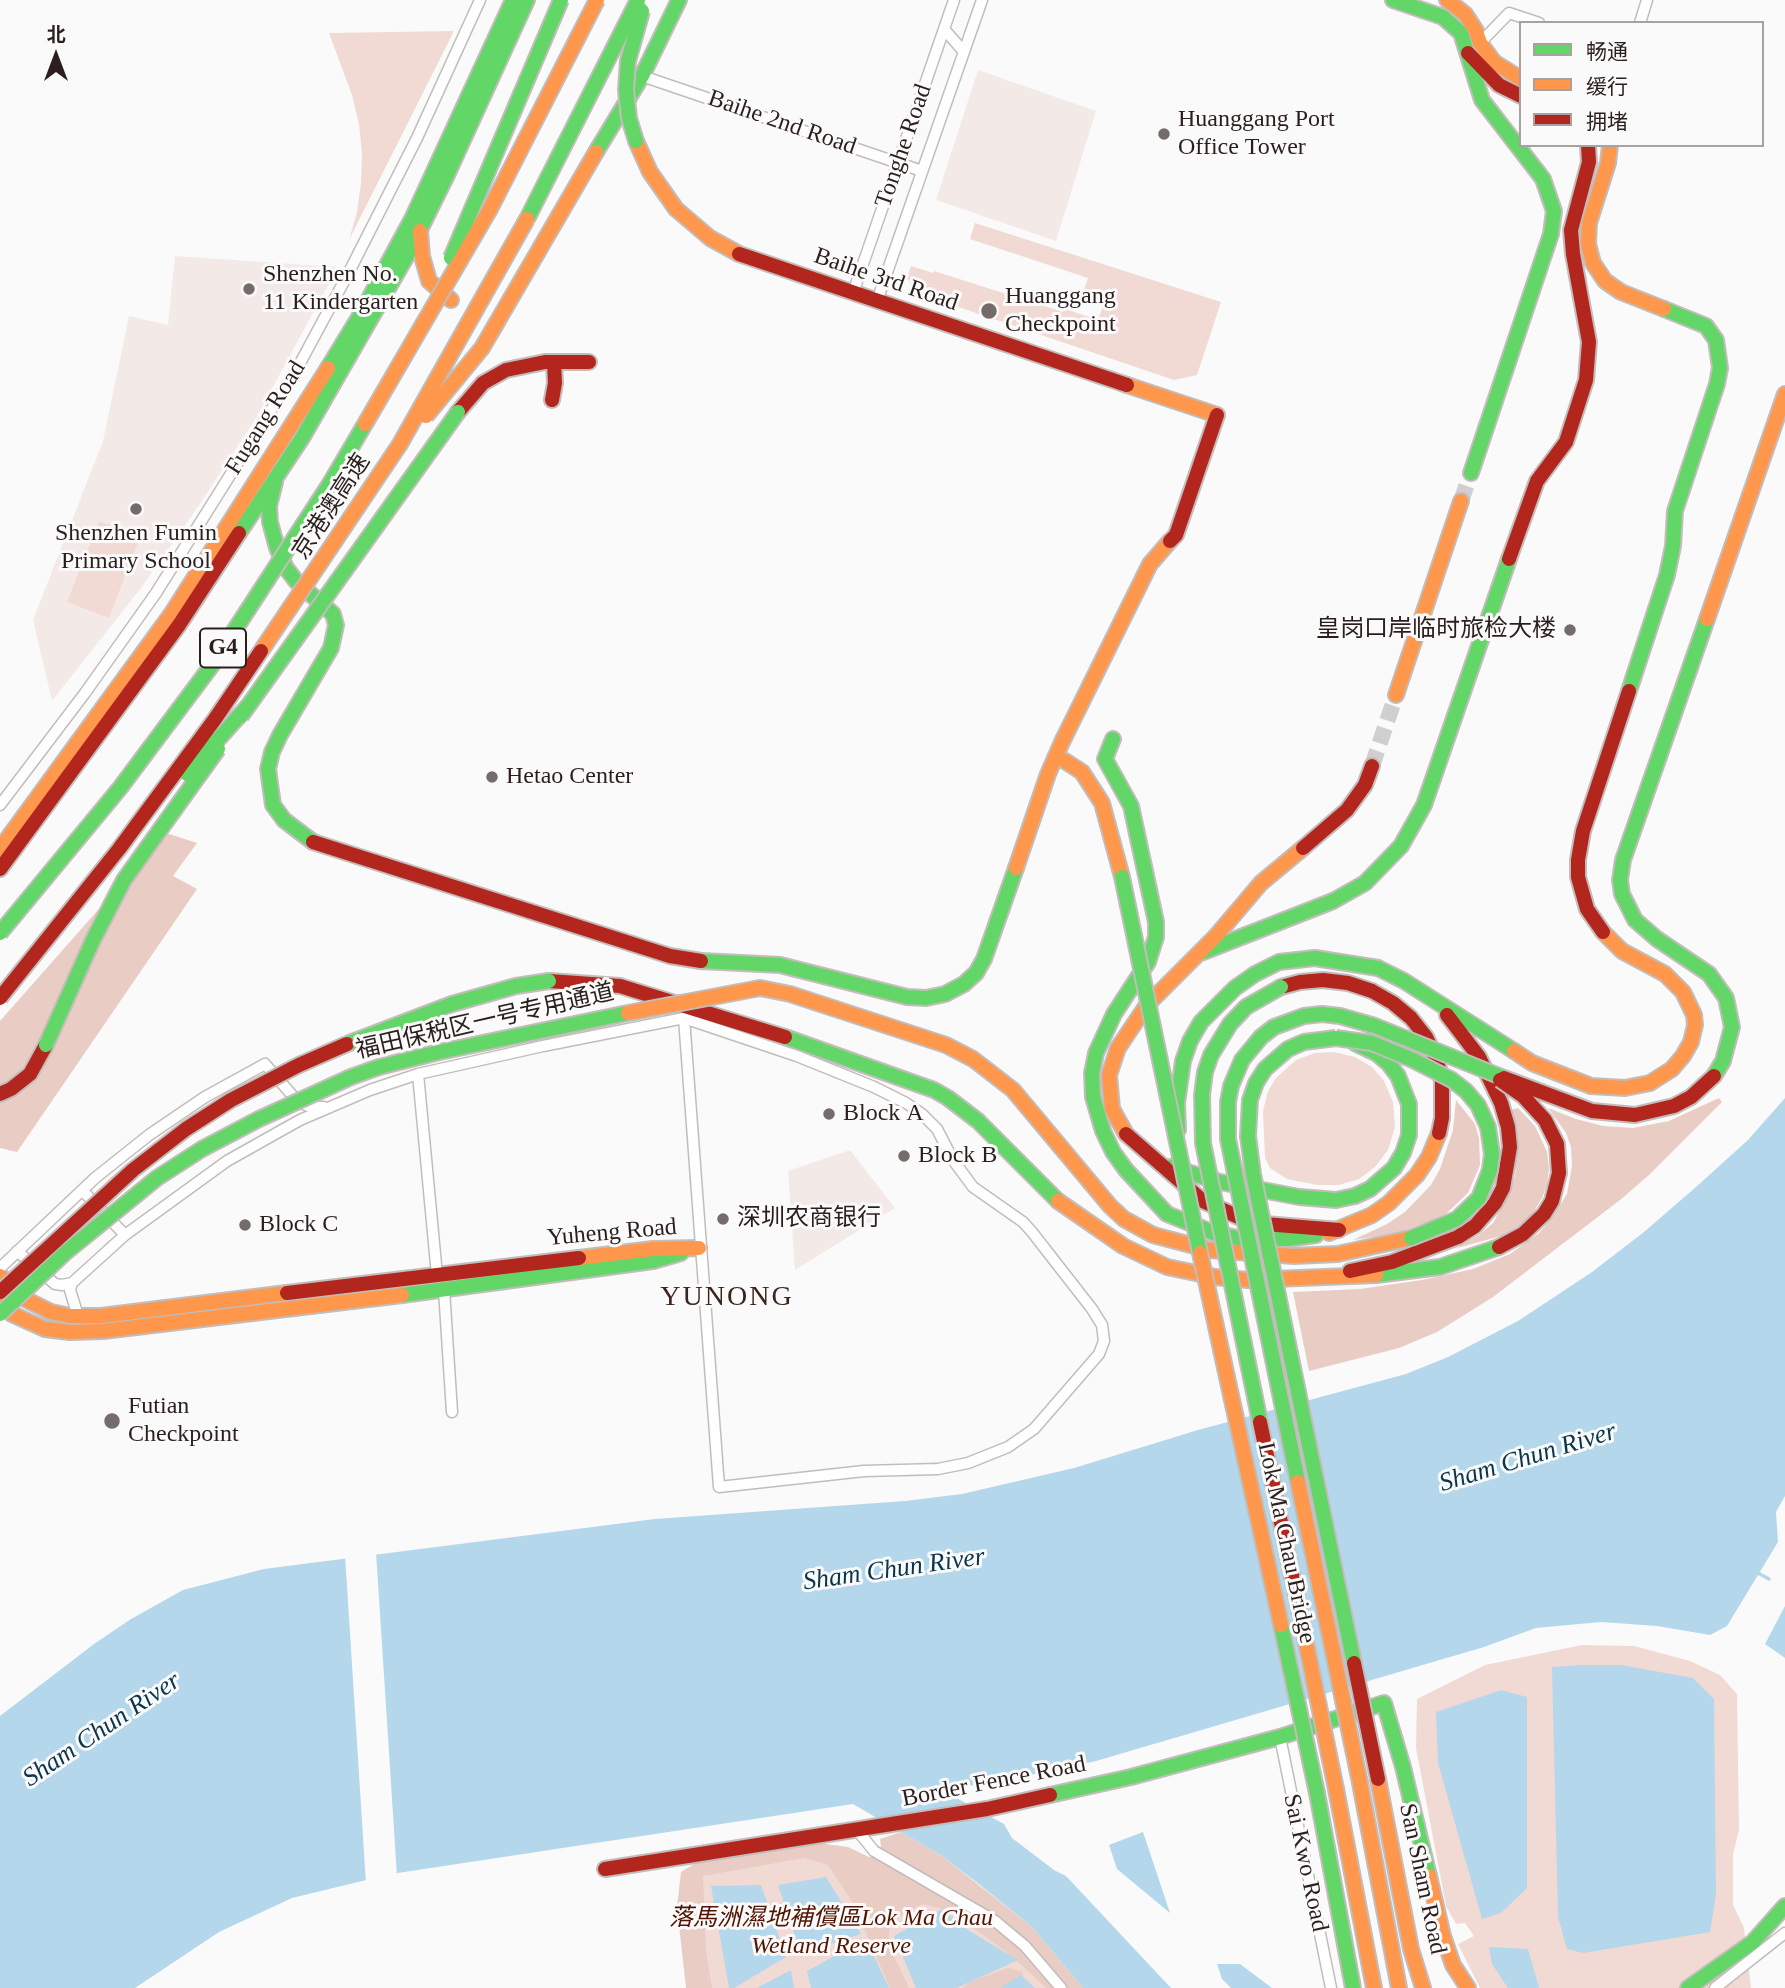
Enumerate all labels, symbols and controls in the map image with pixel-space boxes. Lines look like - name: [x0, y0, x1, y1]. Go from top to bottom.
- north arrow: [21, 21, 91, 91]
- legend: [1519, 21, 1764, 147]
- text: 北: [46, 24, 66, 45]
- text: 畅通: [1586, 40, 1628, 64]
- text: 缓行: [1586, 75, 1628, 99]
- street label: Tonghe Road: [869, 81, 939, 211]
- street label: Baihe 2nd Road: [704, 84, 860, 162]
- place label: Huanggang Port Office Tower: [1178, 106, 1335, 162]
- text: 拥堵: [1586, 110, 1628, 134]
- marker: Huanggang Port Office Tower: [1156, 126, 1172, 142]
- street label: Baihe 3rd Road: [810, 242, 962, 318]
- place label: Shenzhen No. 11 Kindergarten: [263, 261, 418, 317]
- marker: Shenzhen No. 11 Kindergarten: [241, 281, 257, 297]
- place label: Huanggang Checkpoint: [1005, 283, 1116, 339]
- marker: Huanggang Checkpoint: [979, 301, 999, 321]
- street label: Fugang Road: [220, 356, 312, 480]
- street label: 京港澳高速: [287, 449, 377, 565]
- marker: Shenzhen Fumin Primary School: [128, 501, 144, 517]
- place label: Shenzhen Fumin Primary School: [55, 520, 217, 576]
- place label: 皇岗口岸临时旅检大楼: [1316, 616, 1556, 644]
- marker: 皇岗口岸临时旅检大楼: [1562, 622, 1578, 638]
- road number: G4: [200, 628, 246, 668]
- place label: Hetao Center: [506, 763, 633, 791]
- marker: Hetao Center: [484, 769, 500, 785]
- street label: 福田保税区一号专用通道: [353, 978, 617, 1066]
- place label: Block A: [843, 1100, 924, 1128]
- marker: Block A: [821, 1106, 837, 1122]
- place label: Block B: [918, 1142, 997, 1170]
- marker: Block B: [896, 1148, 912, 1164]
- place label: 深圳农商银行: [737, 1205, 881, 1233]
- place label: Block C: [259, 1211, 338, 1239]
- marker: 深圳农商银行: [715, 1211, 731, 1227]
- street label: Yuheng Road: [546, 1213, 678, 1253]
- marker: Block C: [237, 1217, 253, 1233]
- district label: YUNONG: [661, 1281, 793, 1315]
- place label: Futian Checkpoint: [128, 1393, 239, 1449]
- marker: Futian Checkpoint: [102, 1411, 122, 1431]
- water label: Sham Chun River: [1436, 1416, 1620, 1500]
- street label: Lok Ma Chau Bridge: [1251, 1440, 1321, 1646]
- water label: Sham Chun River: [801, 1542, 987, 1598]
- water label: Sham Chun River: [17, 1666, 187, 1794]
- street label: Border Fence Road: [900, 1750, 1088, 1814]
- street label: Sai Kwo Road: [1276, 1792, 1334, 1934]
- street label: San Sham Road: [1392, 1801, 1452, 1957]
- park label: 落馬洲濕地補償區Lok Ma Chau Wetland Reserve: [669, 1905, 993, 1961]

